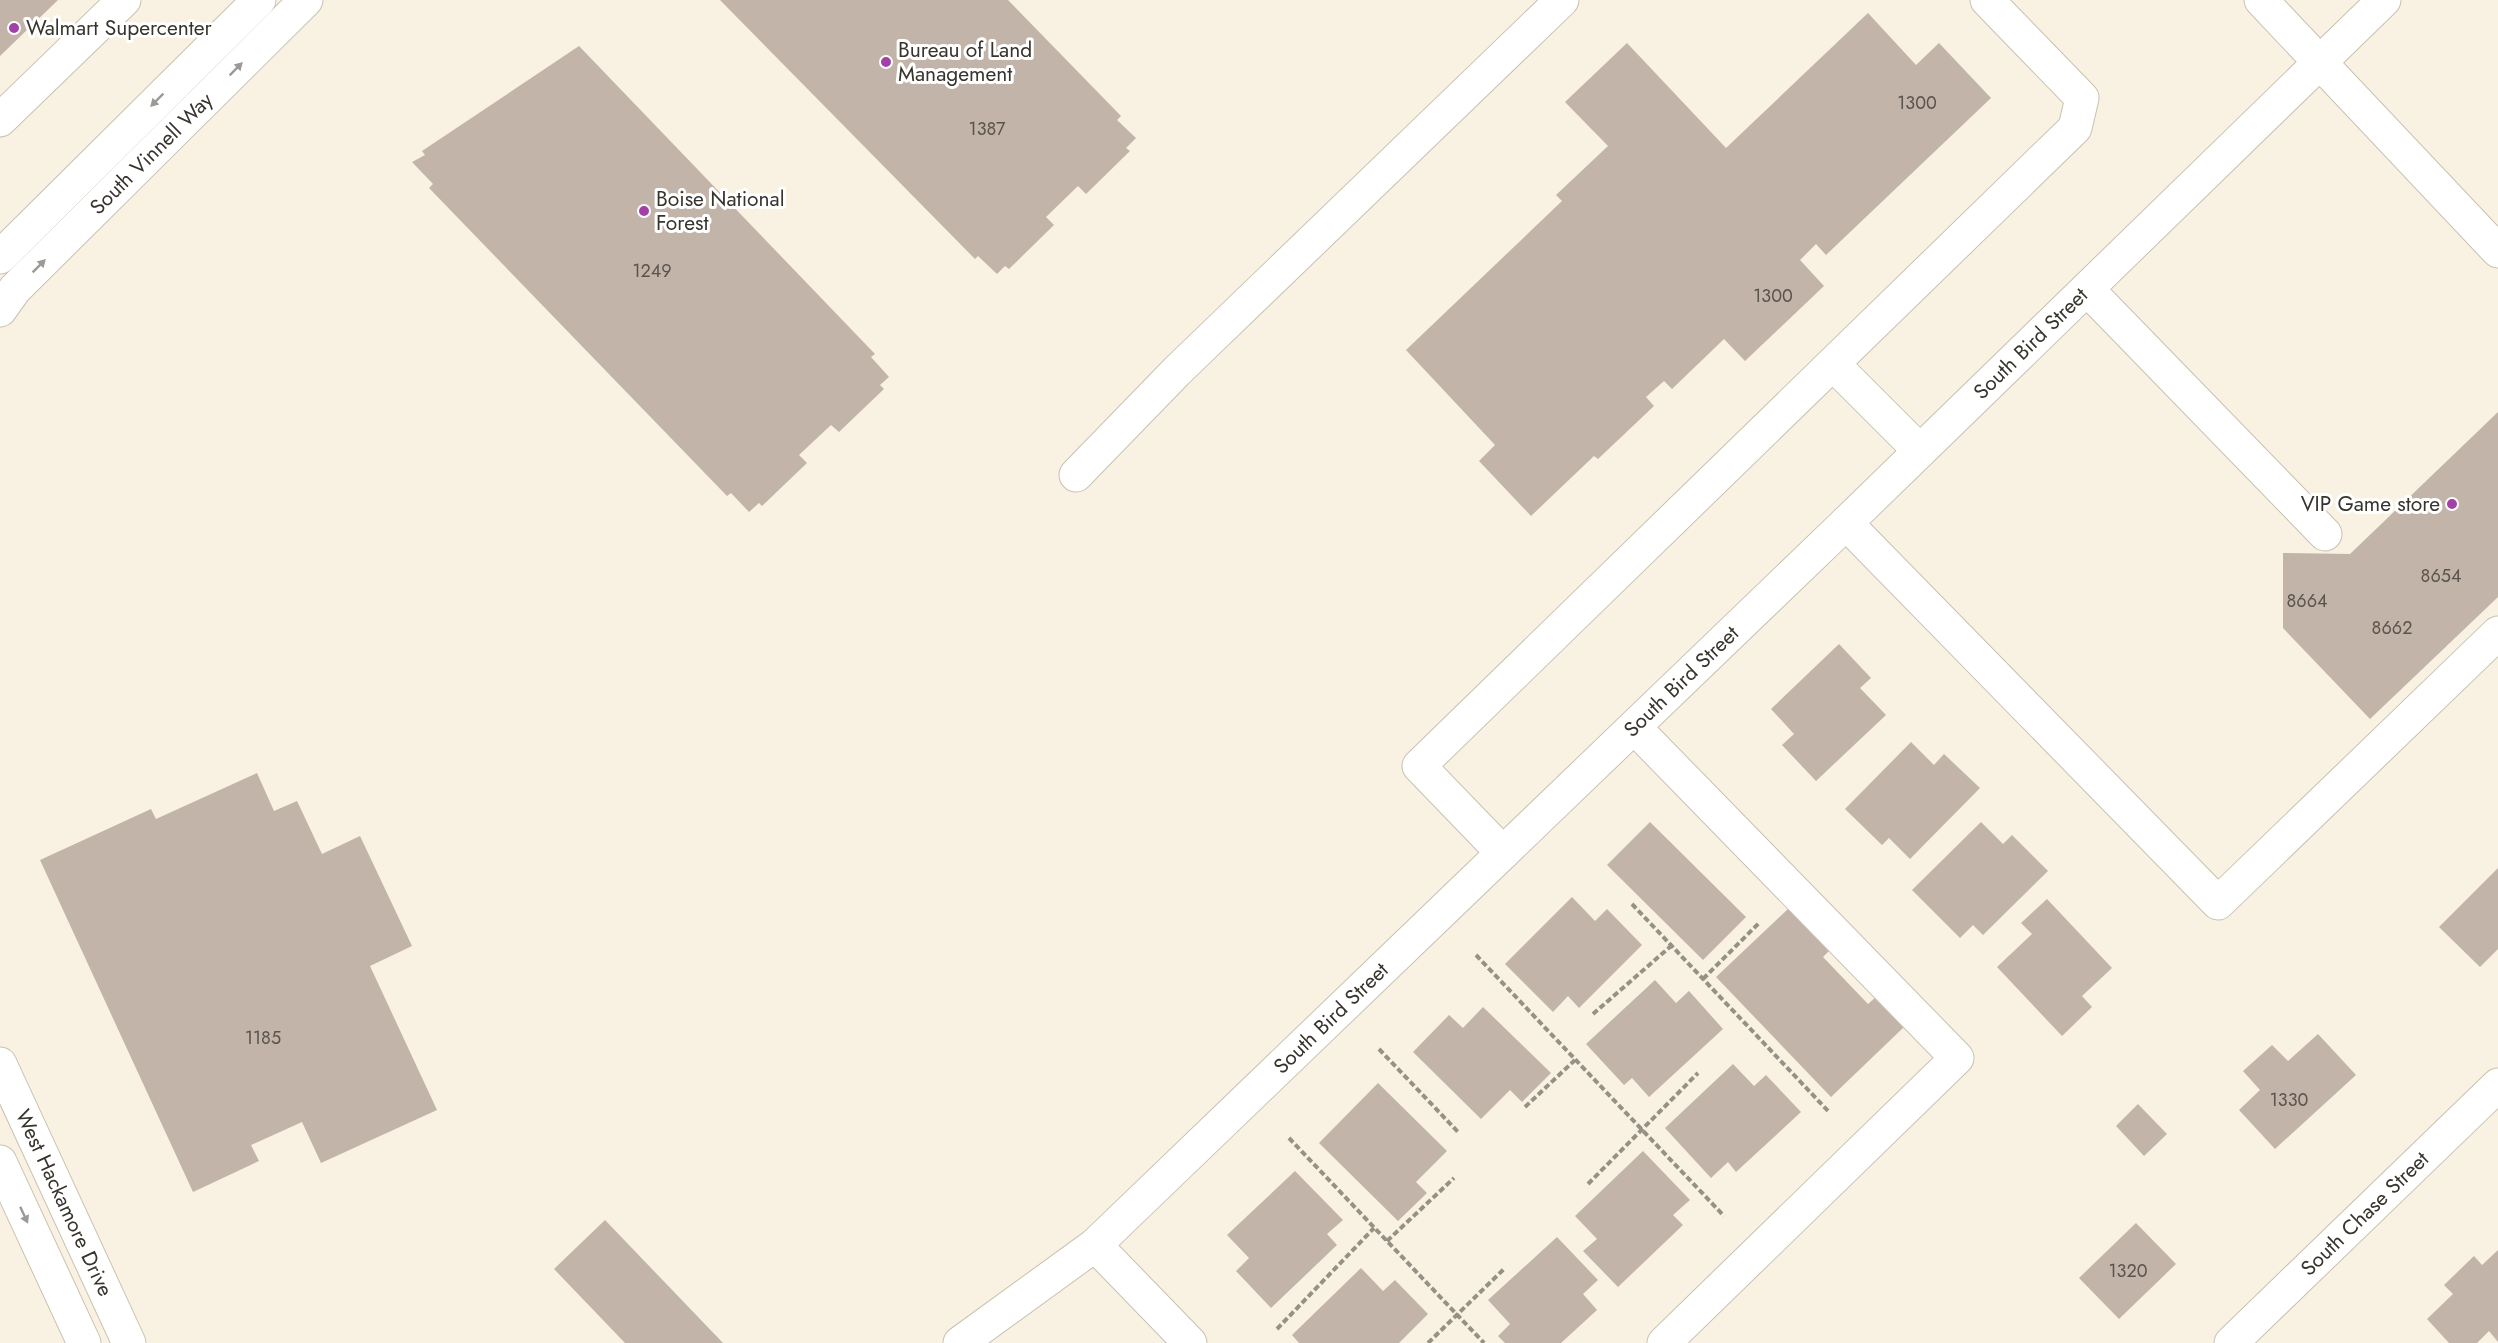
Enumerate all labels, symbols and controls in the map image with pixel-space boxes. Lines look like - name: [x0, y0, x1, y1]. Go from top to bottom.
- place label: Walmart Supercenter: [26, 13, 213, 43]
- marker: Walmart Supercenter: [7, 21, 21, 35]
- place label: Bureau of Land Management: [898, 35, 1032, 89]
- marker: Bureau of Land Management: [879, 55, 893, 69]
- one-way arrow: [229, 63, 243, 77]
- street label: South Vinnell Way: [83, 85, 220, 221]
- house number: 1300: [1897, 90, 1937, 116]
- one-way arrow: [151, 93, 165, 107]
- house number: 1387: [969, 116, 1006, 142]
- place label: Boise National Forest: [656, 184, 785, 238]
- marker: Boise National Forest: [637, 204, 651, 218]
- house number: 1249: [632, 258, 672, 284]
- one-way arrow: [31, 259, 46, 273]
- street label: South Bird Street: [1967, 281, 2095, 406]
- house number: 1300: [1753, 283, 1793, 309]
- place label: VIP Game store: [2301, 489, 2440, 519]
- marker: VIP Game store: [2445, 497, 2459, 511]
- house number: 8654: [2421, 563, 2461, 589]
- house number: 8664: [2286, 588, 2328, 614]
- house number: 8662: [2372, 615, 2412, 641]
- street label: South Bird Street: [1617, 619, 1745, 744]
- street label: South Bird Street: [1267, 956, 1395, 1081]
- house number: 1185: [245, 1025, 281, 1051]
- house number: 1330: [2270, 1087, 2308, 1113]
- street label: West Hackamore Drive: [8, 1104, 120, 1301]
- street label: South Chase Street: [2294, 1145, 2435, 1283]
- one-way arrow: [20, 1206, 29, 1223]
- house number: 1320: [2109, 1258, 2148, 1284]

